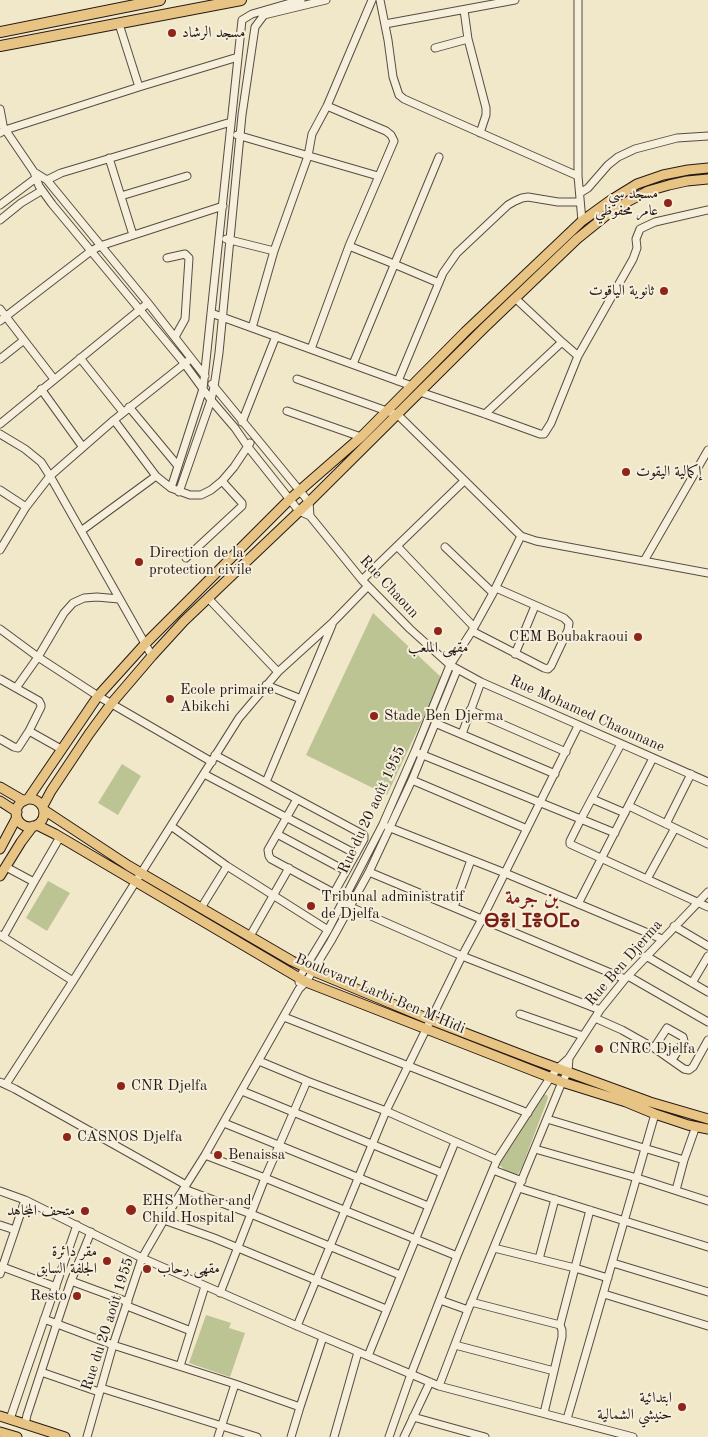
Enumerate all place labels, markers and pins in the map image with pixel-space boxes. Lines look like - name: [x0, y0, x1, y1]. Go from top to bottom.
- place label: مسجد الرشاد: [182, 24, 245, 42]
- marker: مسجد الرشاد: [166, 27, 178, 39]
- place label: مسجد سي عامر محفوظي: [595, 185, 658, 220]
- marker: مسجد سي عامر محفوظي: [662, 197, 674, 209]
- place label: ثانوية الياقوت: [589, 282, 654, 300]
- marker: ثانوية الياقوت: [658, 285, 670, 297]
- place label: إكمالية اليقوت: [636, 463, 702, 481]
- marker: إكمالية اليقوت: [620, 466, 632, 478]
- place label: Direction de la protection civile: [149, 544, 252, 579]
- marker: Direction de la protection civile: [133, 556, 145, 568]
- marker: مقهى الملعب: [432, 625, 444, 637]
- place label: CEM Boubakraoui: [509, 628, 628, 646]
- marker: CEM Boubakraoui: [632, 631, 644, 643]
- place label: مقهى الملعب: [408, 639, 468, 657]
- place label: Ecole primaire Abikchi: [180, 681, 274, 716]
- marker: Ecole primaire Abikchi: [164, 693, 176, 705]
- place label: Stade Ben Djerma: [384, 707, 503, 725]
- marker: Stade Ben Djerma: [368, 710, 380, 722]
- place label: Tribunal administratif de Djelfa: [321, 888, 464, 923]
- marker: Tribunal administratif de Djelfa: [305, 900, 317, 912]
- place label: CNRC Djelfa: [609, 1040, 695, 1058]
- marker: CNRC Djelfa: [593, 1043, 605, 1055]
- place label: CNR Djelfa: [131, 1077, 207, 1095]
- marker: CNR Djelfa: [115, 1080, 127, 1092]
- place label: CASNOS Djelfa: [77, 1128, 182, 1146]
- marker: CASNOS Djelfa: [61, 1131, 73, 1143]
- place label: Benaissa: [228, 1146, 285, 1164]
- marker: Benaissa: [212, 1149, 224, 1161]
- place label: EHS Mother and Child Hospital: [142, 1192, 252, 1227]
- place label: متحف المجاهد: [7, 1202, 75, 1220]
- marker: EHS Mother and Child Hospital: [124, 1203, 138, 1217]
- marker: متحف المجاهد: [79, 1205, 91, 1217]
- place label: مقر دائرة الجلفة السابق: [36, 1243, 97, 1278]
- marker: مقر دائرة الجلفة السابق: [101, 1255, 113, 1267]
- place label: مقهى رحاب: [157, 1260, 220, 1278]
- marker: مقهى رحاب: [141, 1263, 153, 1275]
- place label: Resto: [30, 1287, 67, 1305]
- marker: Resto: [71, 1290, 83, 1302]
- place label: ابتدائية حنيشي الشمالية: [597, 1389, 672, 1424]
- marker: ابتدائية حنيشي الشمالية: [676, 1401, 688, 1413]

